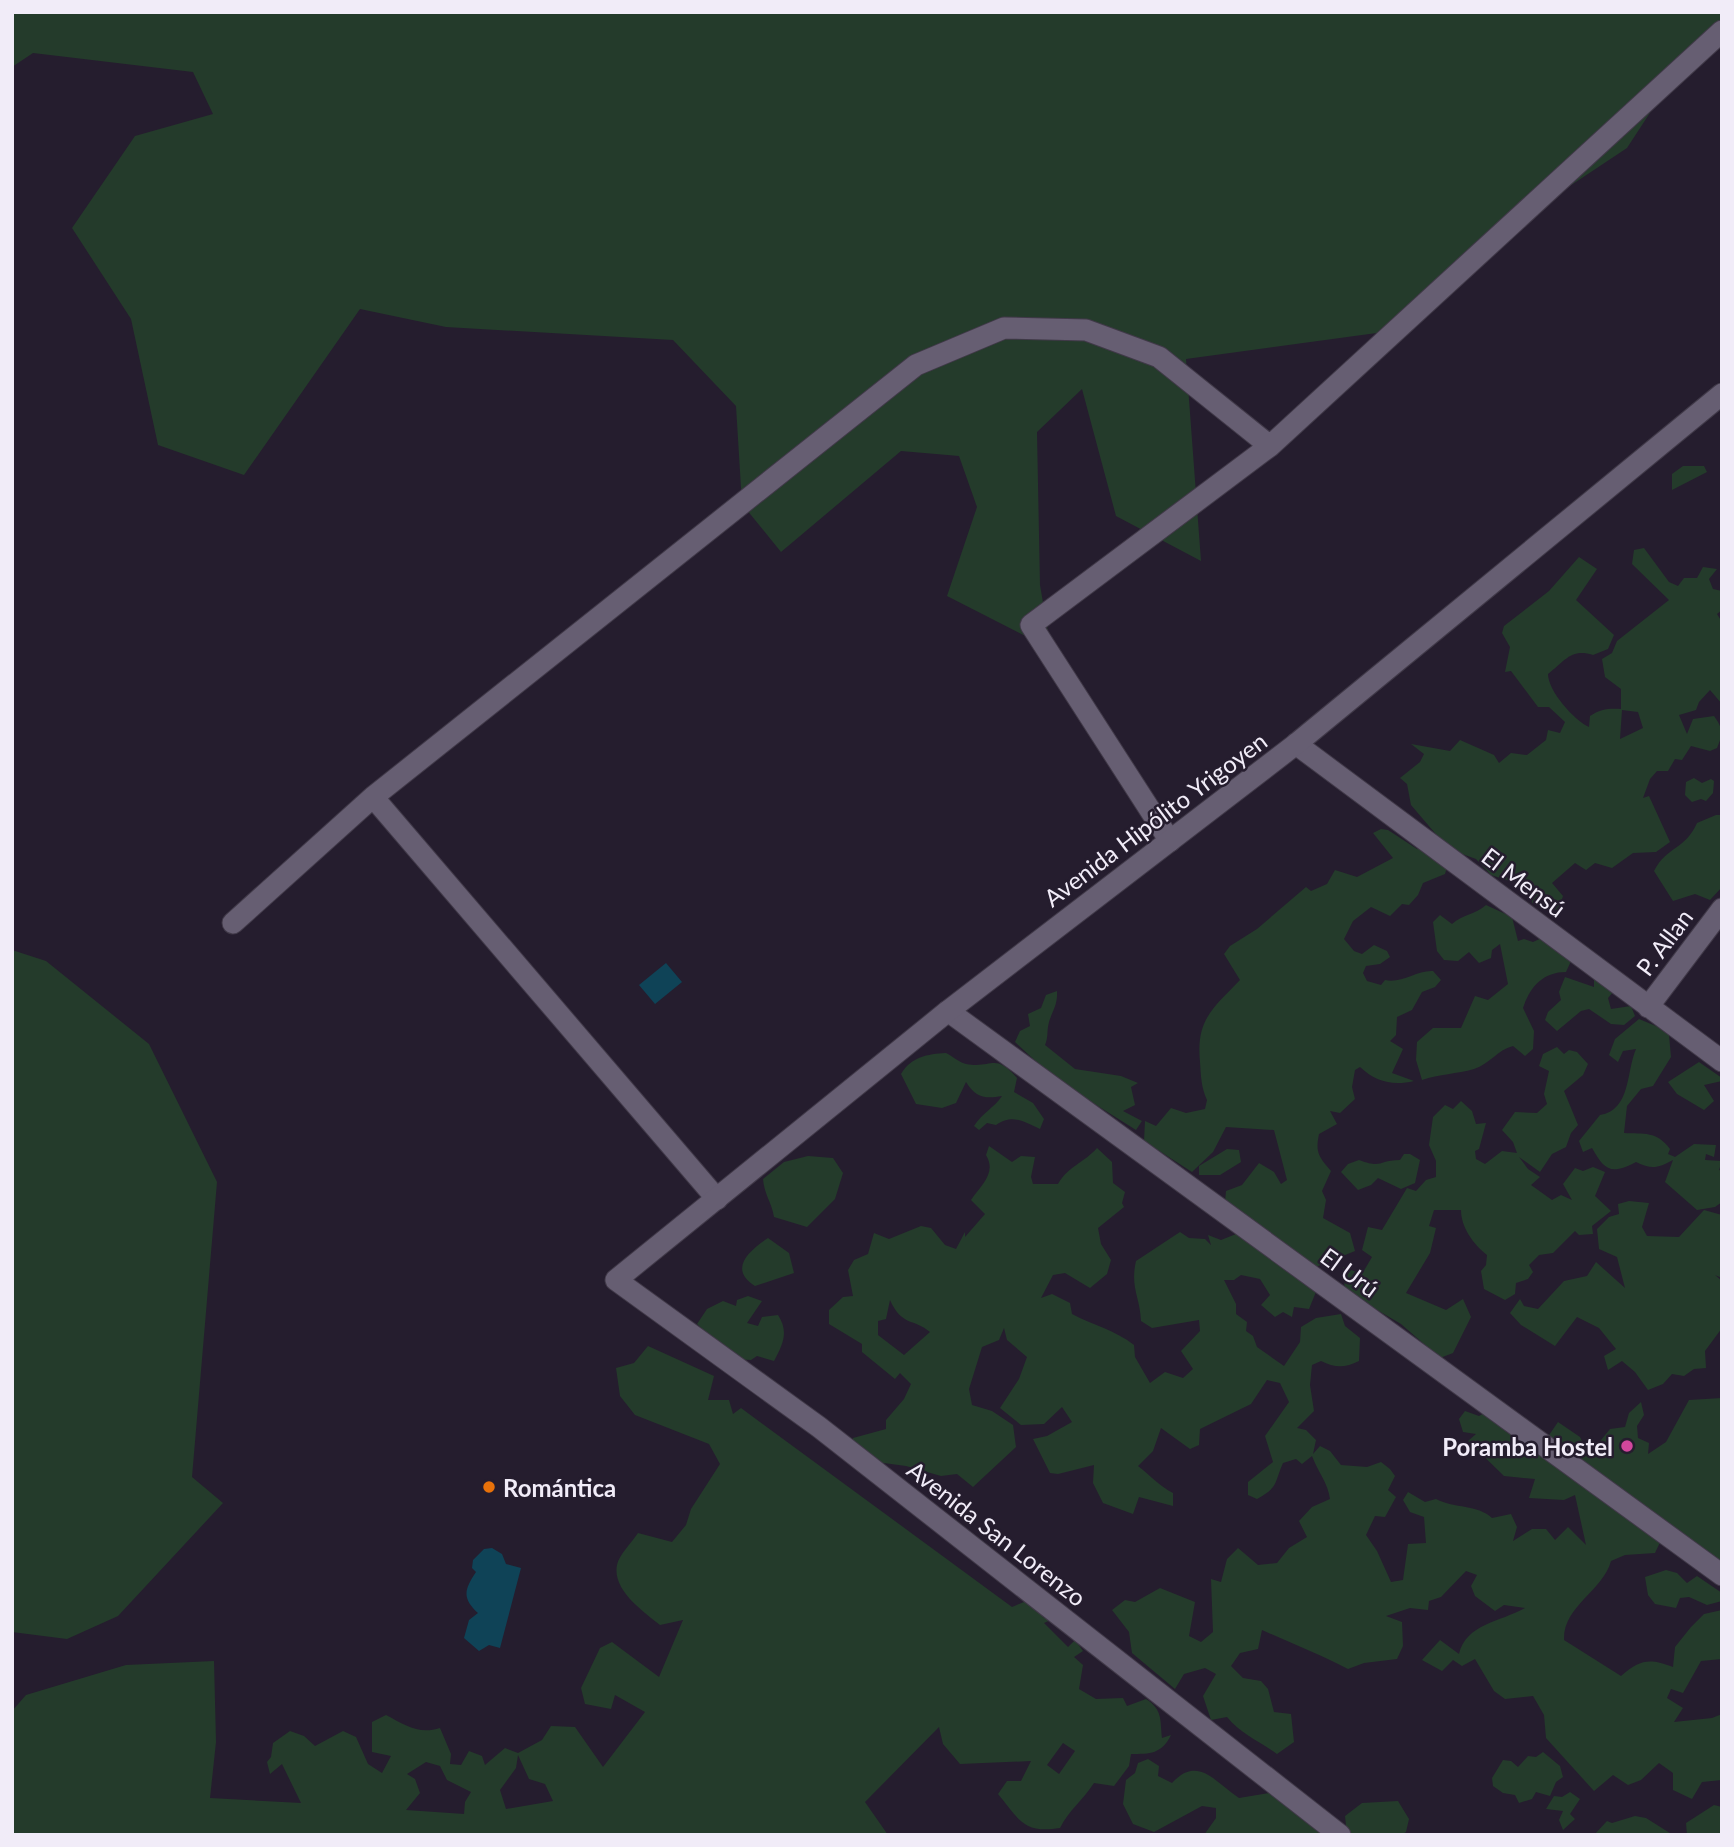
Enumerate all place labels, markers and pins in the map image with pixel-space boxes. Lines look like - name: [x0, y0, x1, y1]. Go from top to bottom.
- place label: Poramba Hostel: [1442, 1432, 1613, 1461]
- marker: Poramba Hostel: [1619, 1438, 1635, 1454]
- place label: Romántica: [503, 1473, 616, 1502]
- marker: Romántica: [481, 1479, 497, 1495]

